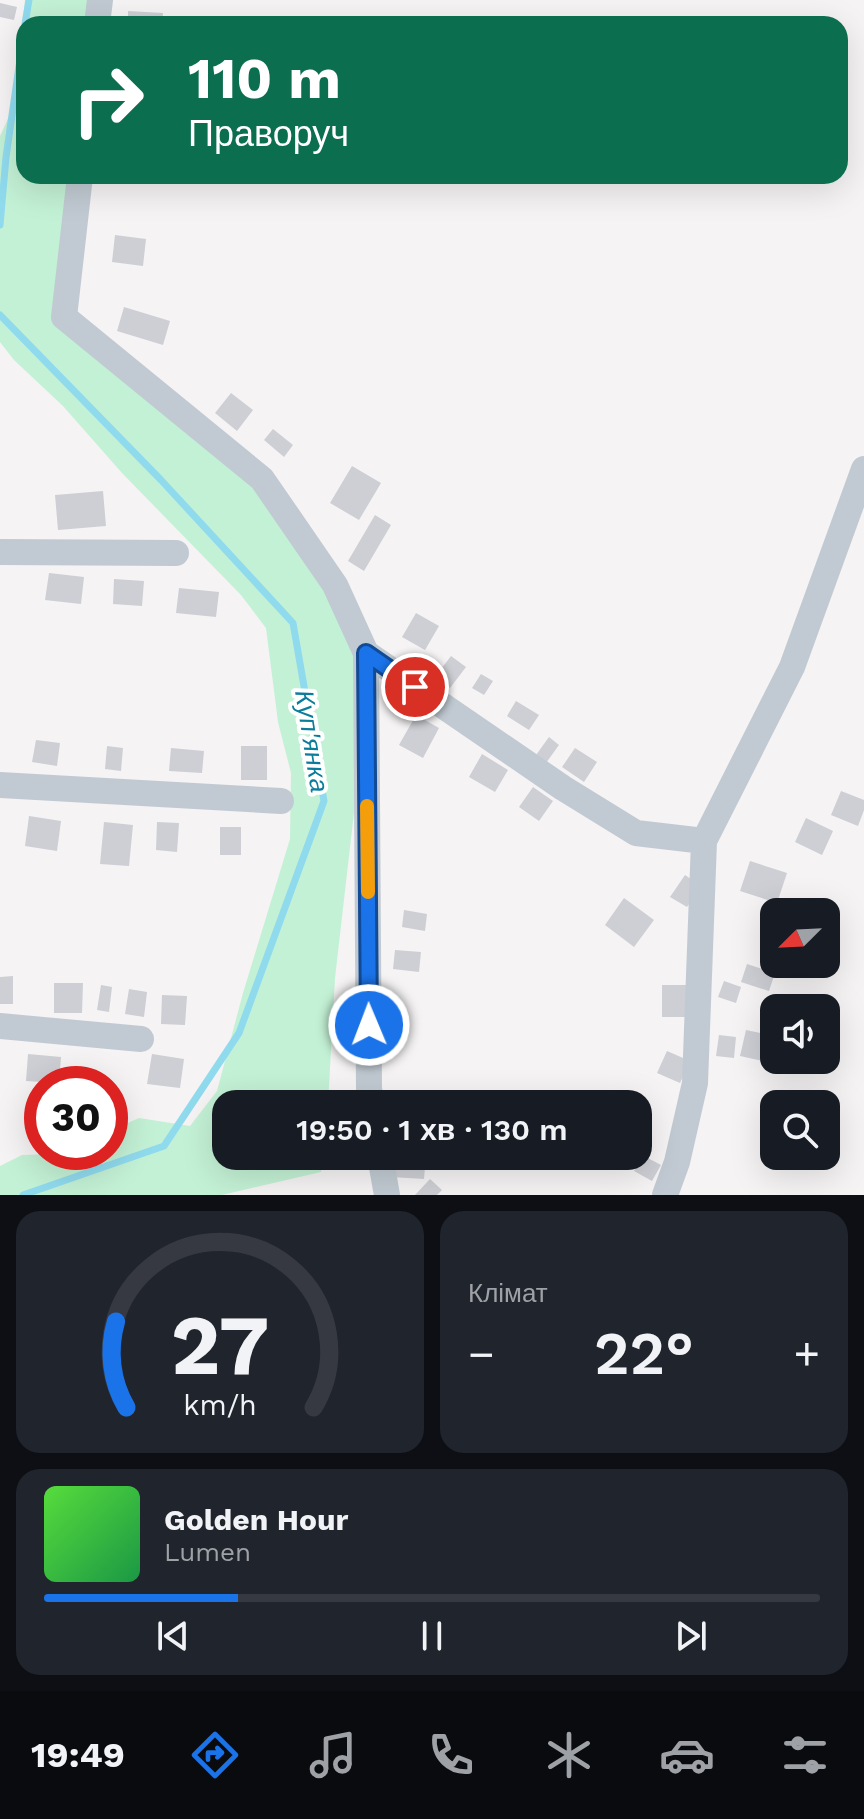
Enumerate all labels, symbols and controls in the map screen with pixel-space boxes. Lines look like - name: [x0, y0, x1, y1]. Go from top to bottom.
- text: 110 m: [188, 46, 341, 112]
- icon: right: [56, 48, 160, 152]
- text: Праворуч: [188, 113, 349, 155]
- pin: [381, 653, 449, 721]
- icon: arrive: [393, 665, 437, 709]
- water label: Куп'янка: [289, 688, 335, 794]
- north arrow: [760, 898, 840, 978]
- map controls: [760, 898, 840, 1170]
- position arrow: [327, 983, 411, 1067]
- button: sound: [760, 994, 840, 1074]
- speed limit sign: 30: [24, 1066, 128, 1170]
- button: search: [760, 1090, 840, 1170]
- text: 19:50 · 1 хв · 130 m: [296, 1112, 568, 1147]
- text: Клімат: [468, 1278, 548, 1308]
- text: 27: [171, 1297, 269, 1394]
- text: 22°: [594, 1318, 694, 1389]
- text: −: [468, 1328, 495, 1380]
- text: +: [793, 1328, 820, 1380]
- text: km/h: [183, 1388, 257, 1422]
- text: Golden Hour: [164, 1502, 348, 1537]
- text: Lumen: [164, 1537, 251, 1567]
- icon: previous: [151, 1614, 195, 1658]
- icon: pause: [410, 1614, 454, 1658]
- icon: next: [669, 1614, 713, 1658]
- icon: directions: [187, 1727, 243, 1783]
- icon: music: [305, 1727, 361, 1783]
- icon: phone: [423, 1727, 479, 1783]
- icon: climate: [541, 1727, 597, 1783]
- icon: car: [659, 1727, 715, 1783]
- icon: filters: [777, 1727, 833, 1783]
- text: 19:49: [31, 1734, 125, 1776]

